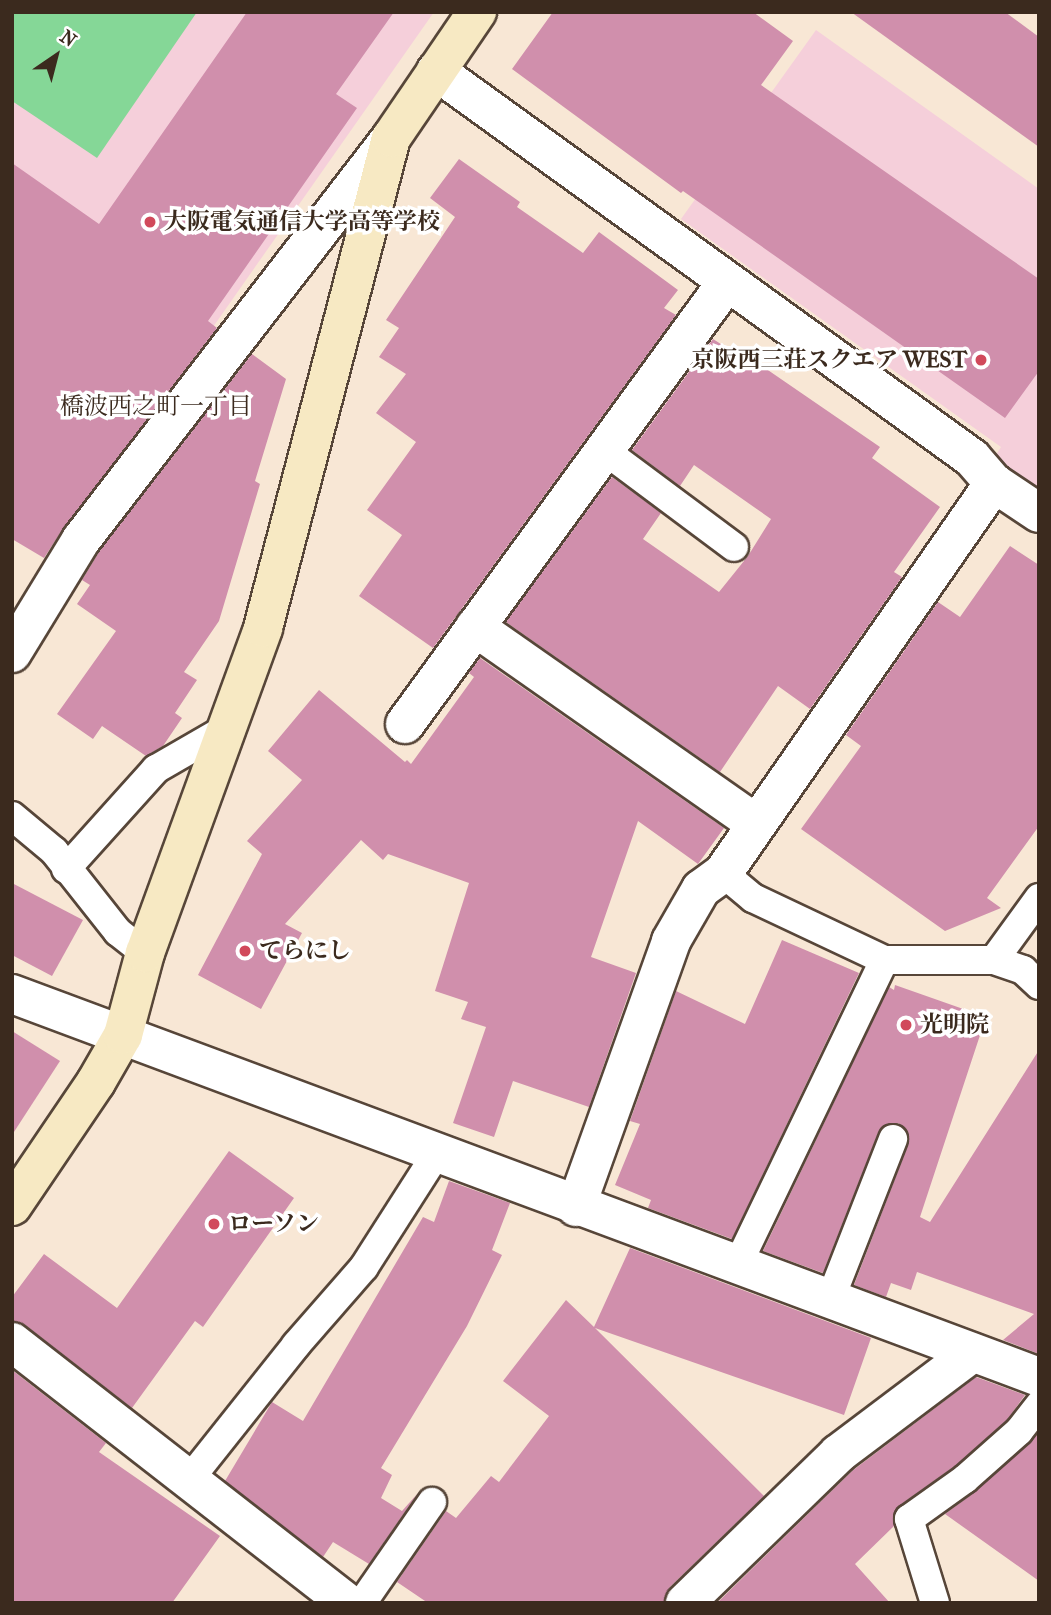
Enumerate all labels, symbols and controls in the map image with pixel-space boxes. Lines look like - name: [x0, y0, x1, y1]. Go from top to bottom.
- north arrow: [21, 21, 91, 91]
- text: N: [56, 26, 80, 52]
- place label: 大阪電気通信大学高等学校: [164, 208, 440, 236]
- marker: 大阪電気通信大学高等学校: [142, 214, 158, 230]
- place label: 京阪西三荘スクエア WEST: [691, 346, 967, 374]
- marker: 京阪西三荘スクエア WEST: [973, 352, 989, 368]
- district label: 橋波西之町一丁目: [60, 393, 252, 421]
- place label: てらにし: [259, 937, 351, 965]
- marker: てらにし: [237, 943, 253, 959]
- place label: 光明院: [920, 1011, 989, 1039]
- marker: 光明院: [898, 1017, 914, 1033]
- place label: ローソン: [228, 1210, 320, 1238]
- marker: ローソン: [206, 1216, 222, 1232]

